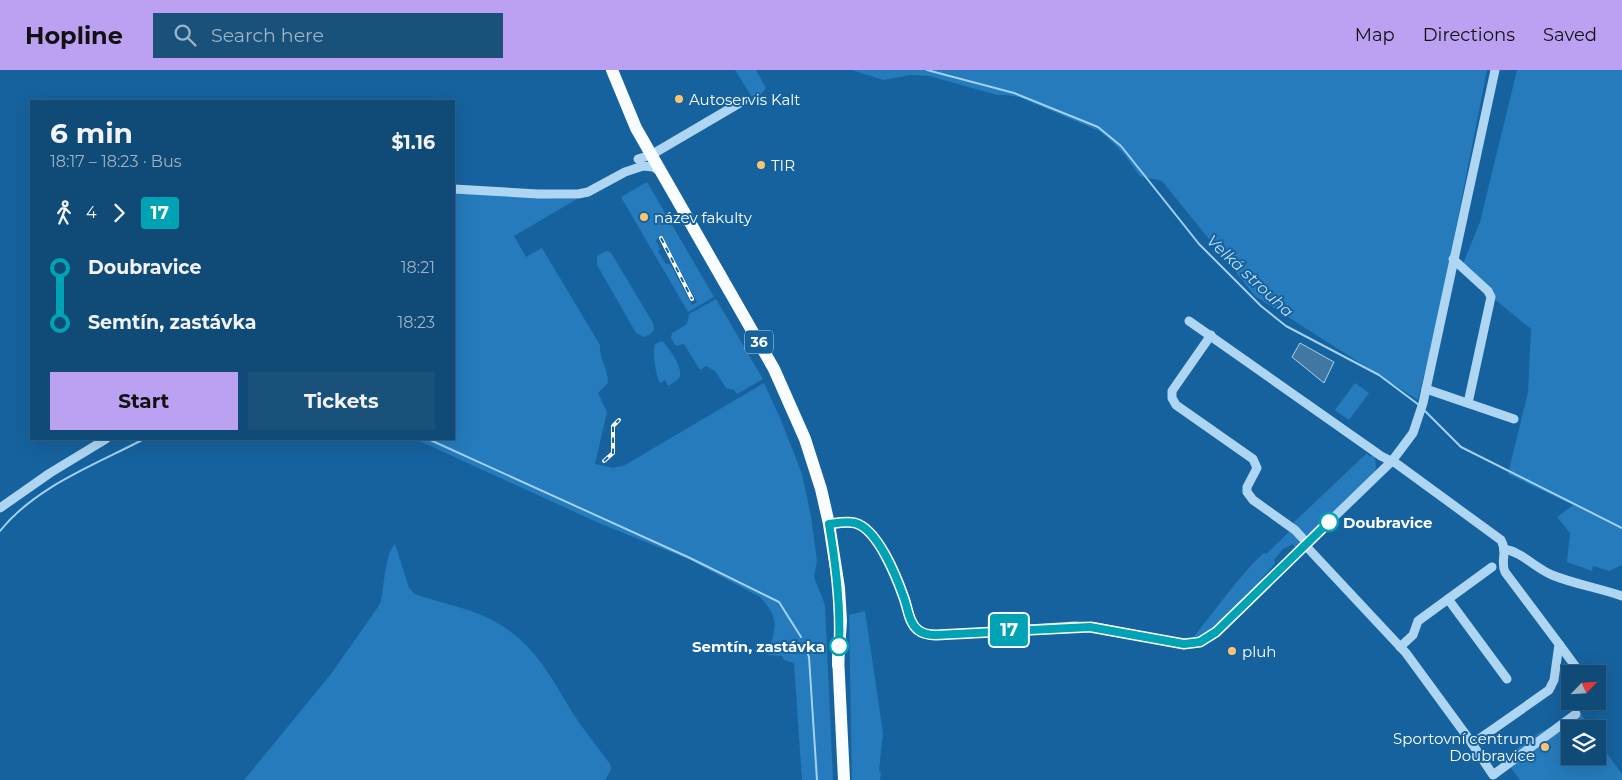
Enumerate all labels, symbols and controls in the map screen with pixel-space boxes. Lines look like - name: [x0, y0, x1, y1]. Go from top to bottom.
- search box: [153, 13, 503, 58]
- text: Hopline: [25, 21, 123, 50]
- icon: search: [171, 21, 199, 49]
- text: Search here: [211, 24, 324, 47]
- text: Map: [1355, 24, 1395, 46]
- text: Directions: [1423, 24, 1515, 46]
- text: Saved: [1543, 24, 1597, 46]
- place label: Autoservis Kalt: [689, 90, 800, 109]
- marker: Autoservis Kalt: [673, 93, 685, 105]
- text: 6 min: [50, 116, 133, 150]
- text: $1.16: [391, 131, 435, 154]
- text: 18:17 – 18:23 · Bus: [50, 152, 182, 171]
- place label: TIR: [771, 156, 795, 175]
- marker: TIR: [755, 159, 767, 171]
- icon: walk: [50, 199, 78, 227]
- icon: forward: [105, 199, 133, 227]
- text: 17: [151, 202, 169, 224]
- text: 4: [86, 203, 97, 222]
- place label: název fakulty: [654, 208, 753, 227]
- marker: název fakulty: [638, 211, 650, 223]
- water label: Velká strouha: [1203, 231, 1297, 321]
- text: Doubravice: [88, 256, 201, 279]
- text: 18:21: [401, 258, 435, 277]
- text: Semtín, zastávka: [88, 311, 256, 334]
- text: 18:23: [398, 313, 435, 332]
- road number: 36: [745, 330, 773, 354]
- button: Start: [50, 372, 238, 430]
- button: Tickets: [248, 372, 435, 430]
- marker: Doubravice: [1319, 512, 1339, 532]
- place label: Doubravice: [1343, 513, 1433, 532]
- line badge: 17: [986, 614, 1032, 646]
- text: 17: [1000, 619, 1018, 641]
- marker: Semtín, zastávka: [829, 636, 849, 656]
- place label: Semtín, zastávka: [692, 637, 825, 656]
- place label: pluh: [1242, 642, 1276, 661]
- marker: pluh: [1226, 645, 1238, 657]
- north arrow: [1561, 665, 1606, 710]
- map controls: [1561, 665, 1606, 765]
- button: layers: [1561, 720, 1606, 765]
- place label: Sportovní centrum Doubravice: [1393, 729, 1535, 765]
- marker: Sportovní centrum Doubravice: [1539, 741, 1551, 753]

